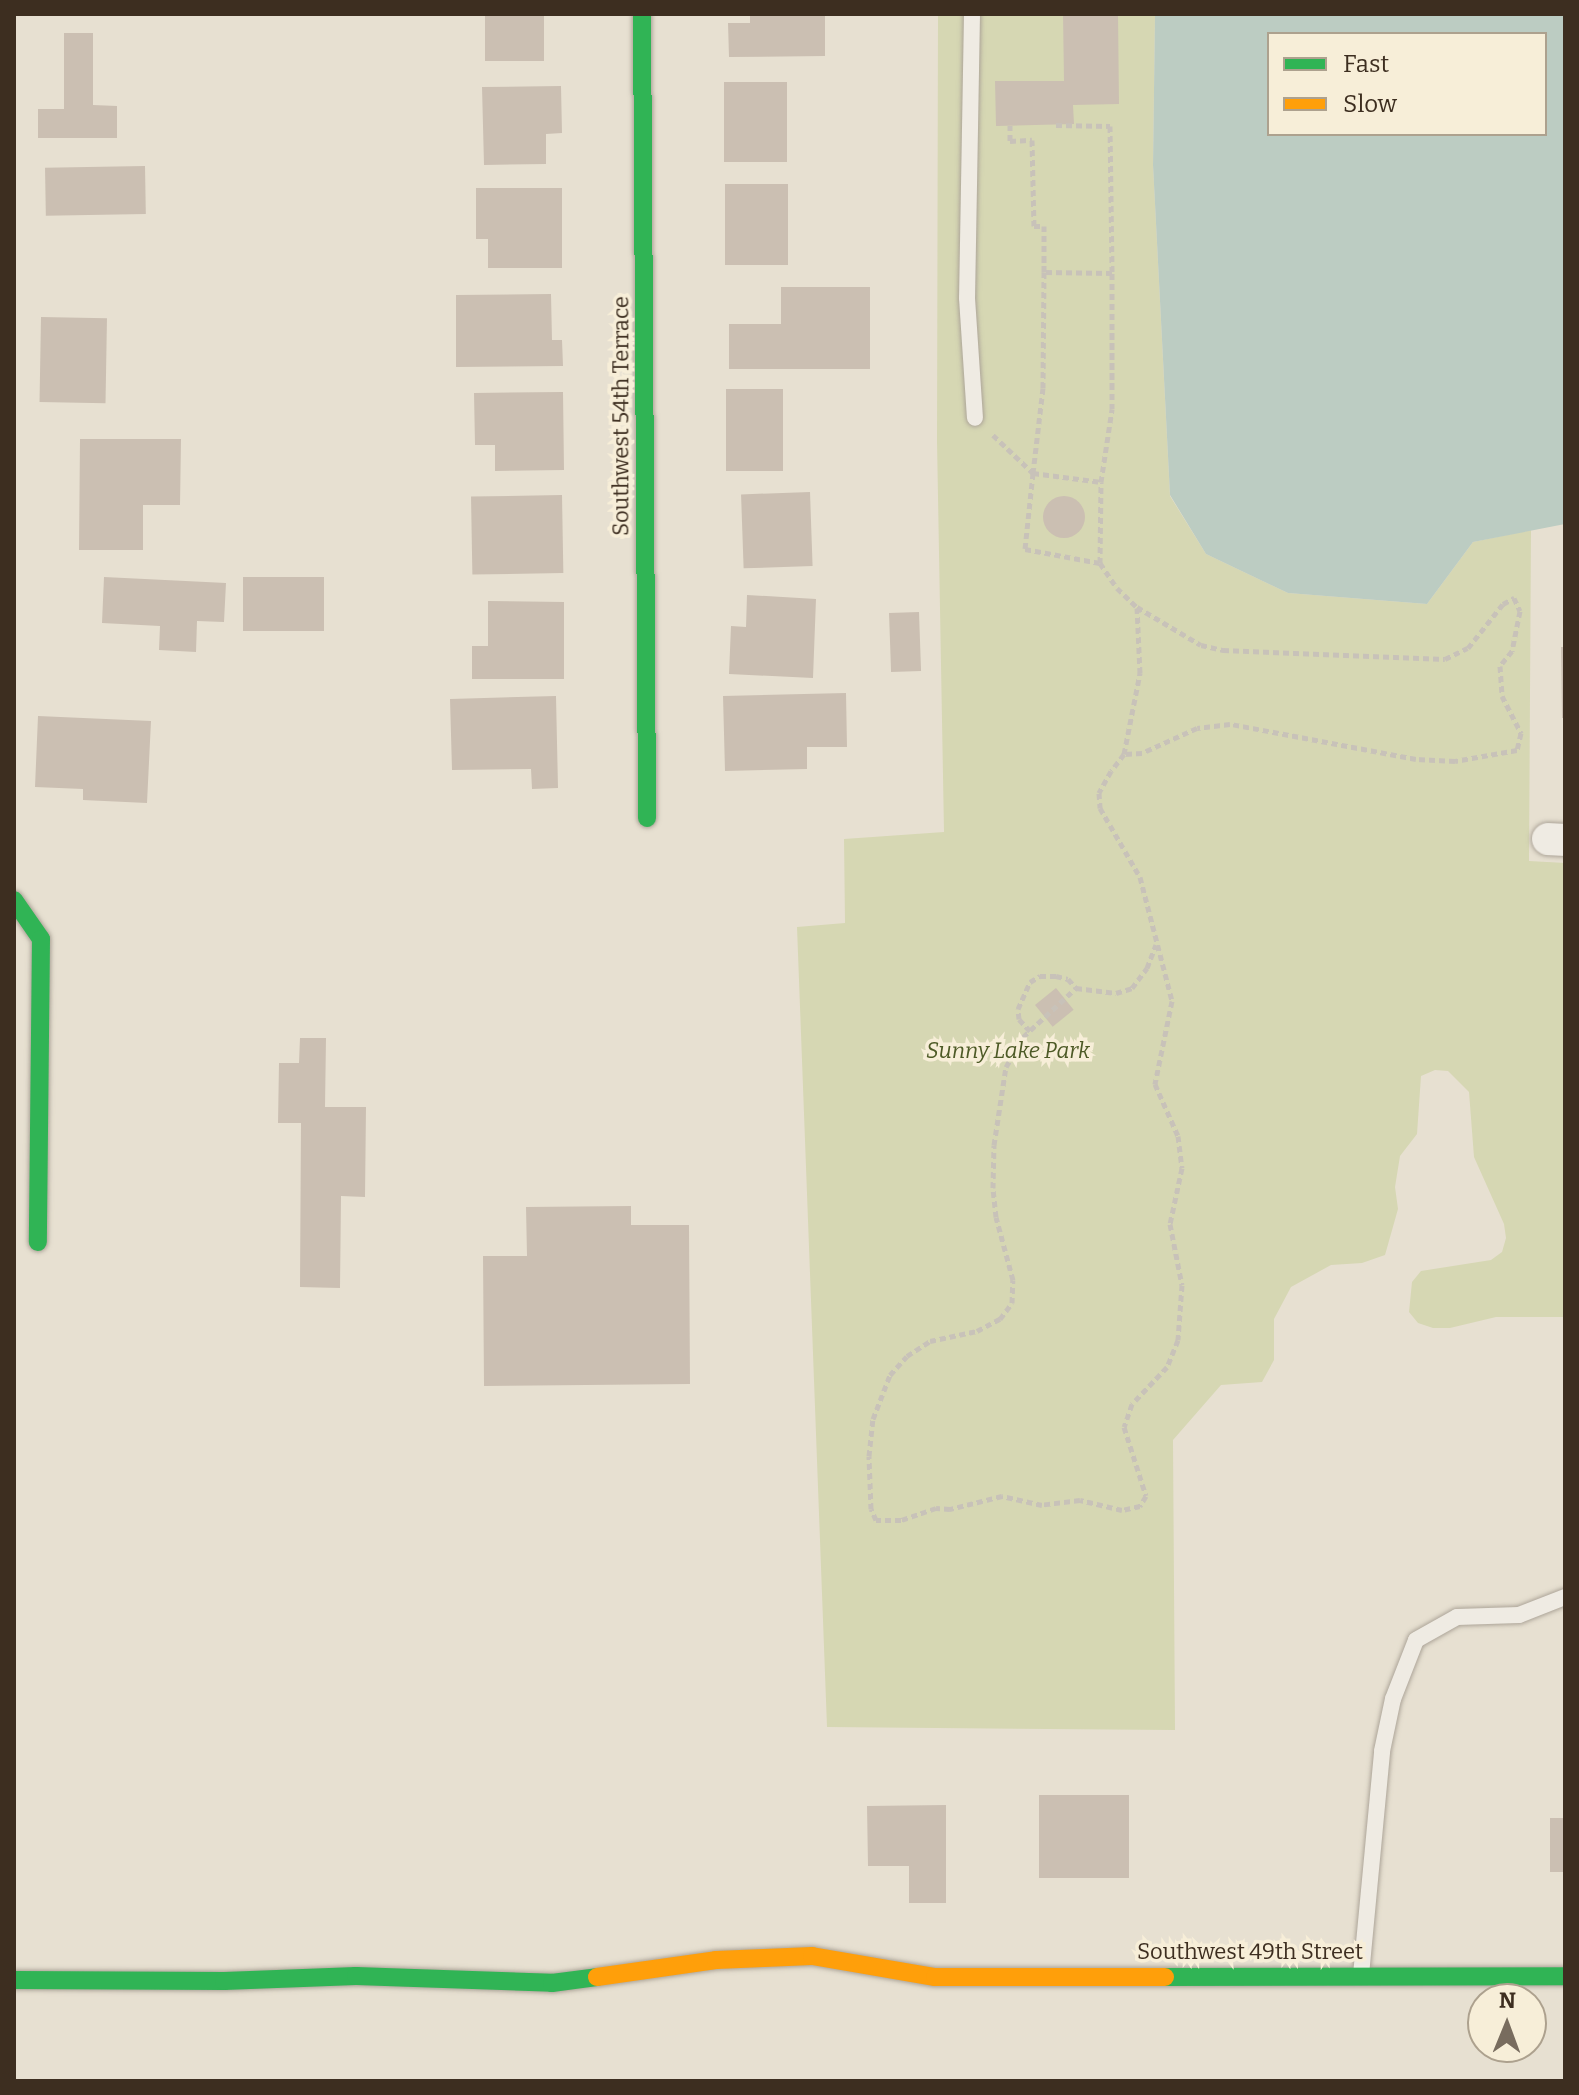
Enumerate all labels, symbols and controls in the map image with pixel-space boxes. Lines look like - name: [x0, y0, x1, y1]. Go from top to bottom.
- legend: [1267, 32, 1547, 136]
- text: Fast: [1343, 50, 1389, 78]
- text: Slow: [1343, 90, 1397, 118]
- street label: Southwest 54th Terrace: [608, 296, 634, 536]
- park label: Sunny Lake Park: [926, 1038, 1090, 1064]
- street label: Southwest 49th Street: [1137, 1939, 1363, 1965]
- north arrow: [1467, 1983, 1547, 2063]
- text: N: [1499, 1987, 1516, 2014]

